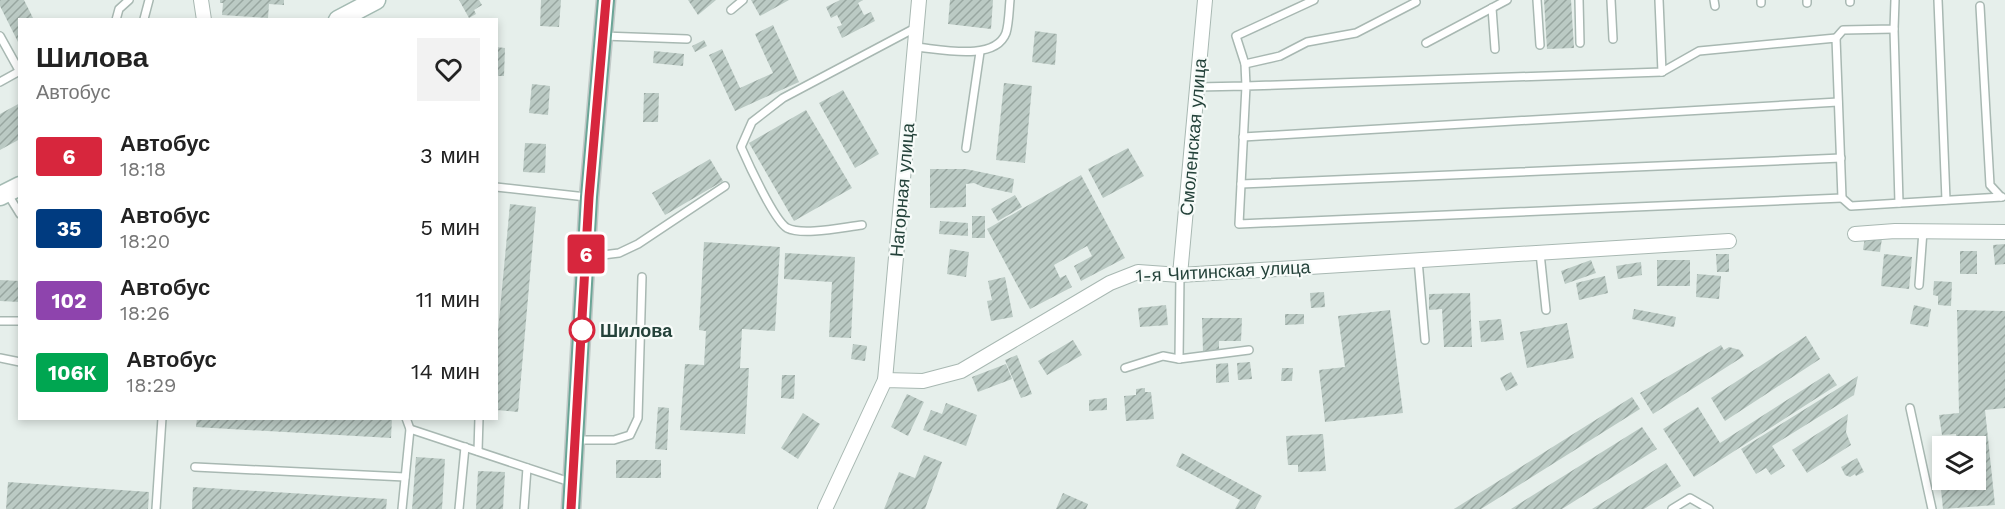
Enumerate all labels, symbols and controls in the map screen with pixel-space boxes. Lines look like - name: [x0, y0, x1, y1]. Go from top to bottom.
- button: heart: [417, 38, 480, 101]
- text: Шилова: [36, 41, 148, 74]
- street label: Смоленская улица: [1176, 56, 1210, 217]
- text: Автобус: [36, 80, 110, 104]
- street label: Нагорная улица: [886, 121, 918, 258]
- text: Автобус: [120, 131, 210, 156]
- text: 3 мин: [420, 143, 480, 168]
- text: 6: [63, 144, 75, 169]
- text: 18:18: [120, 157, 166, 181]
- text: Автобус: [120, 203, 210, 228]
- text: 5 мин: [420, 215, 480, 240]
- text: 35: [57, 216, 81, 241]
- text: 18:20: [120, 229, 170, 253]
- line badge: 6: [566, 234, 606, 274]
- text: 6: [580, 242, 592, 267]
- street label: 1-я Читинская улица: [1135, 256, 1312, 286]
- text: Автобус: [120, 275, 210, 300]
- text: 11 мин: [416, 287, 480, 312]
- text: 102: [51, 288, 87, 313]
- text: 18:26: [120, 301, 170, 325]
- marker: Шилова: [569, 317, 595, 343]
- place label: Шилова: [600, 320, 673, 341]
- text: Автобус: [126, 347, 217, 372]
- text: 14 мин: [411, 359, 480, 384]
- text: 106К: [48, 360, 96, 385]
- text: 18:29: [126, 373, 176, 397]
- map controls: [1932, 436, 1986, 490]
- button: layers: [1932, 436, 1986, 490]

